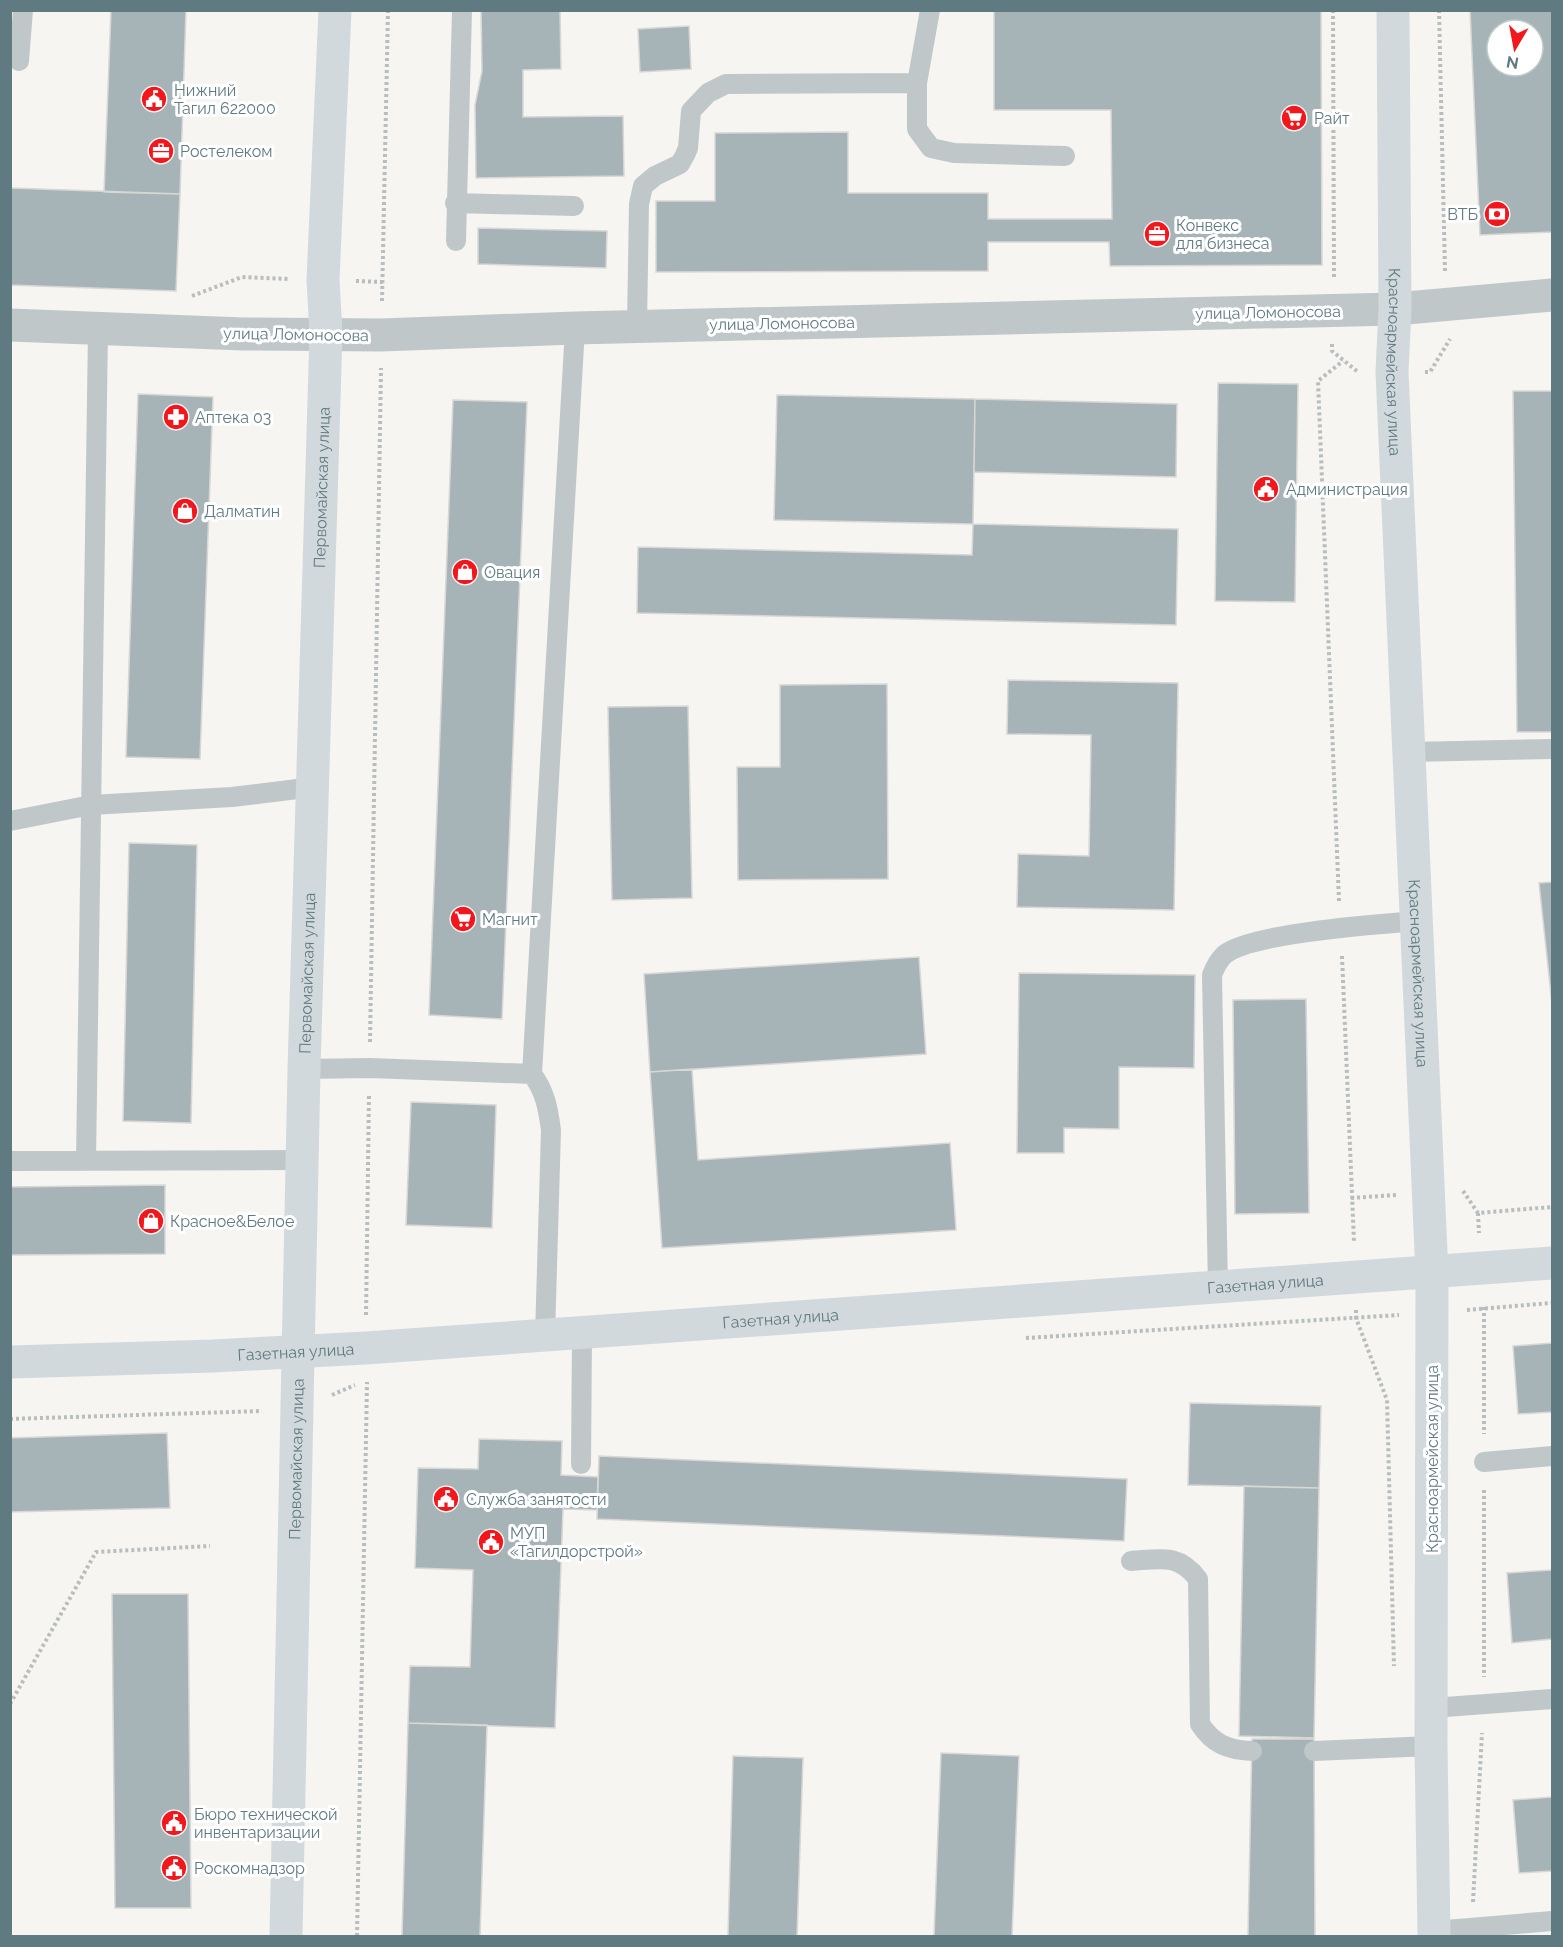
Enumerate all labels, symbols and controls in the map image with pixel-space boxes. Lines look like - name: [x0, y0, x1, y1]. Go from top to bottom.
- north arrow: [1485, 18, 1545, 78]
- text: N: [1505, 52, 1520, 73]
- place label: Нижний Тагил 622000: [174, 81, 276, 118]
- public building icon: Нижний Тагил 622000: [139, 84, 169, 114]
- supermarket icon: Райт: [1279, 103, 1309, 133]
- place label: Райт: [1314, 109, 1350, 128]
- office icon: Ростелеком: [146, 136, 176, 166]
- place label: Ростелеком: [180, 142, 272, 161]
- bank icon: ВТБ: [1482, 199, 1512, 229]
- place label: ВТБ: [1447, 205, 1478, 224]
- place label: Конвекс для бизнеса: [1176, 216, 1270, 253]
- office icon: Конвекс для бизнеса: [1142, 219, 1172, 249]
- street label: Красноармейская улица: [1382, 268, 1405, 456]
- street label: улица Ломоносова: [1195, 302, 1341, 323]
- street label: улица Ломоносова: [709, 313, 855, 334]
- street label: улица Ломоносова: [223, 324, 369, 345]
- pharmacy icon: Аптека 03: [161, 402, 191, 432]
- street label: Первомайская улица: [310, 407, 334, 568]
- place label: Аптека 03: [195, 408, 271, 427]
- public building icon: Администрация: [1251, 474, 1281, 504]
- place label: Администрация: [1286, 480, 1408, 499]
- shop icon: Далматин: [170, 496, 200, 526]
- place label: Далматин: [204, 502, 280, 521]
- shop icon: Овация: [450, 557, 480, 587]
- place label: Овация: [484, 563, 540, 582]
- street label: Красноармейская улица: [1405, 879, 1432, 1068]
- street label: Первомайская улица: [295, 892, 319, 1054]
- supermarket icon: Магнит: [448, 904, 478, 934]
- place label: Магнит: [482, 910, 538, 929]
- shop icon: Красное&Белое: [136, 1206, 166, 1236]
- place label: Красное&Белое: [170, 1212, 294, 1231]
- street label: Газетная улица: [1207, 1270, 1324, 1298]
- street label: Газетная улица: [722, 1305, 840, 1332]
- street label: Газетная улица: [237, 1340, 355, 1365]
- street label: Красноармейская улица: [1423, 1365, 1442, 1553]
- street label: Первомайская улица: [285, 1378, 308, 1540]
- public building icon: Служба занятости: [431, 1484, 461, 1514]
- place label: Служба занятости: [466, 1490, 607, 1509]
- place label: МУП «Тагилдорстрой»: [510, 1524, 643, 1561]
- public building icon: МУП «Тагилдорстрой»: [476, 1527, 506, 1557]
- place label: Бюро технической инвентаризации: [194, 1805, 338, 1842]
- public building icon: Бюро технической инвентаризации: [159, 1808, 189, 1838]
- public building icon: Роскомнадзор: [159, 1853, 189, 1883]
- place label: Роскомнадзор: [194, 1859, 305, 1878]

